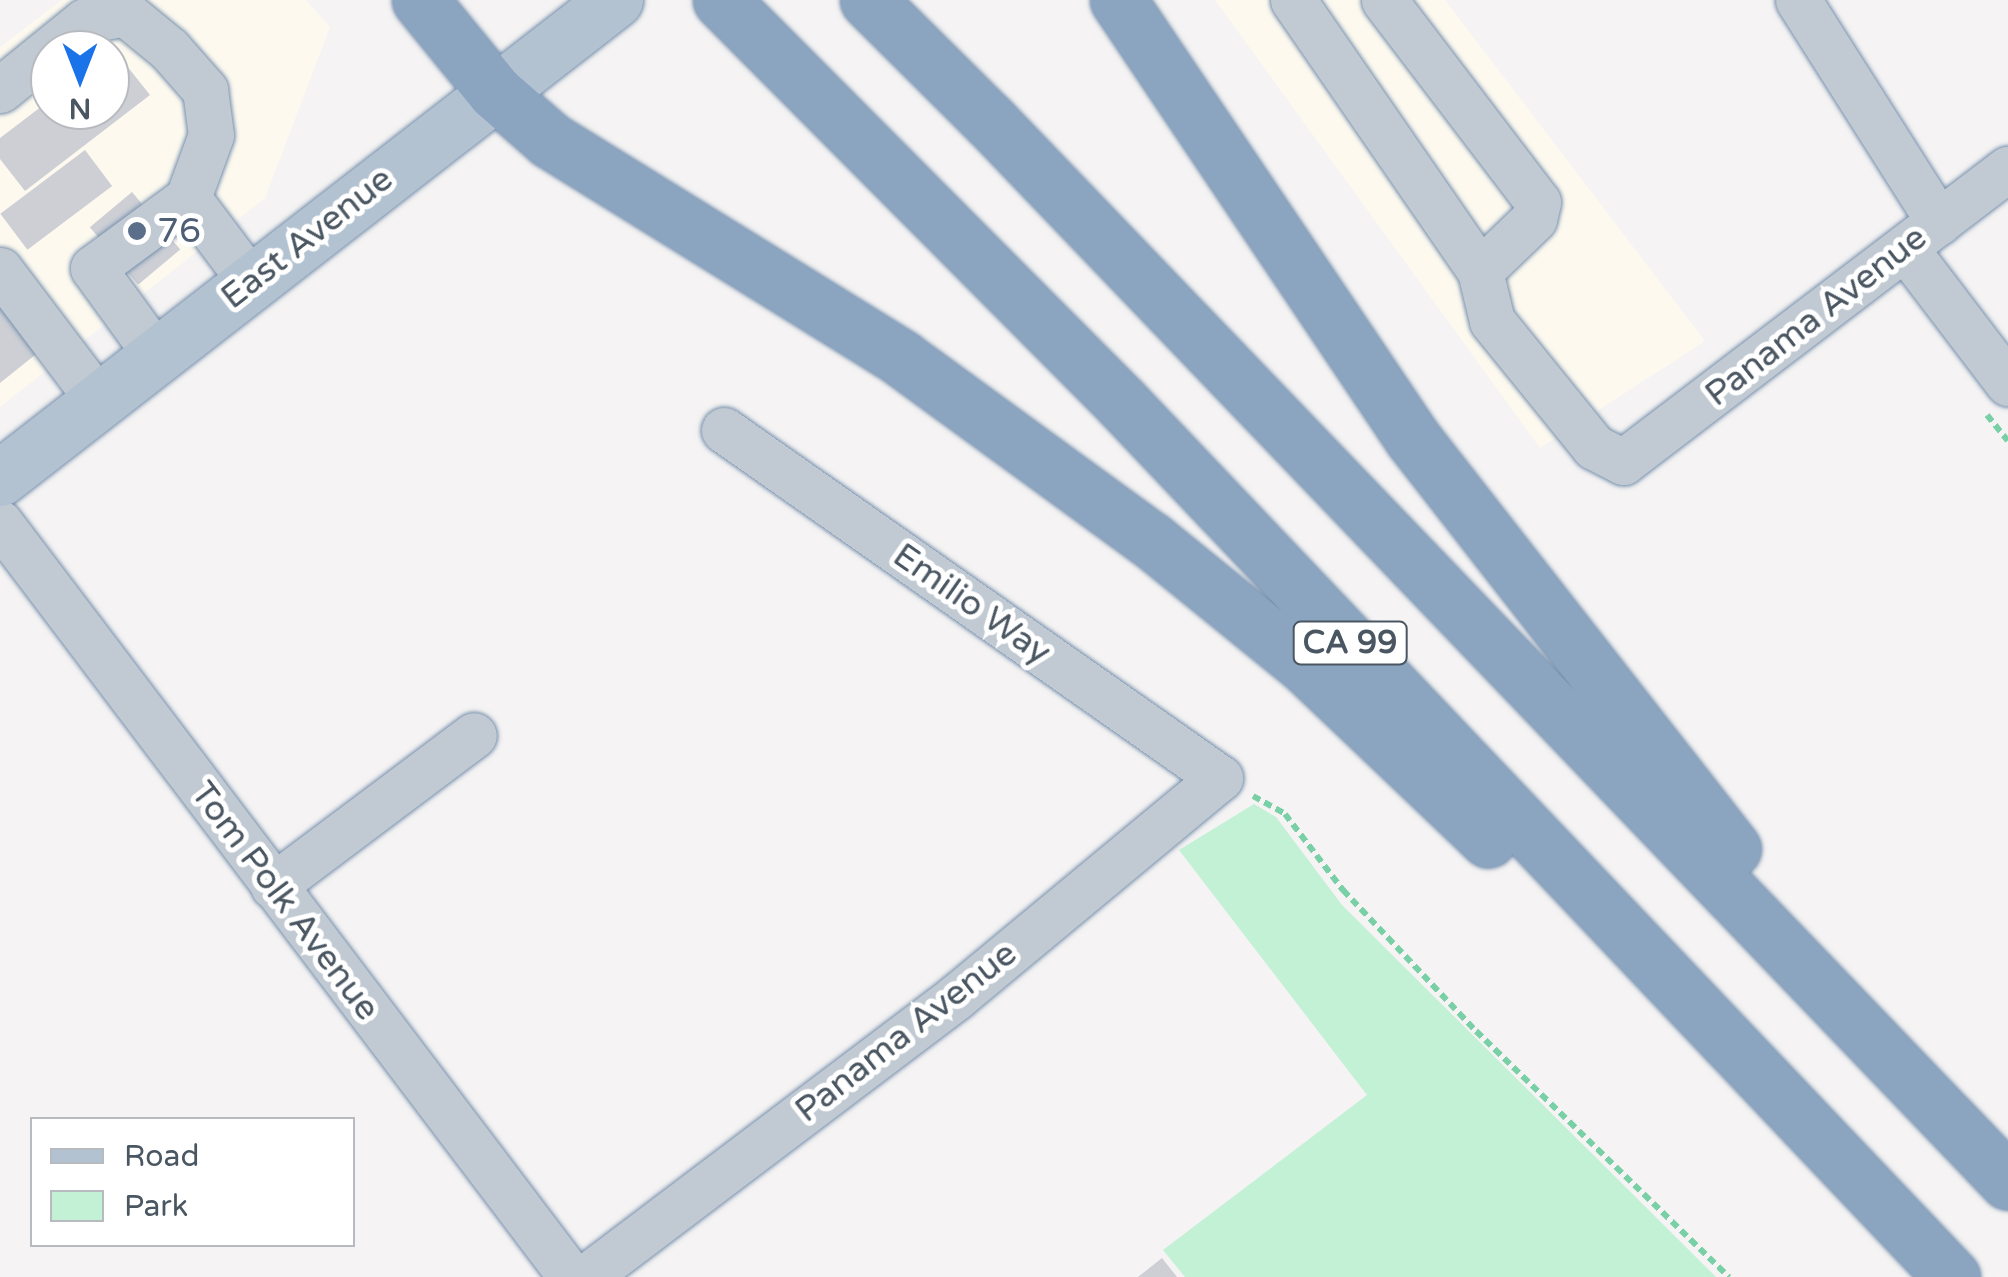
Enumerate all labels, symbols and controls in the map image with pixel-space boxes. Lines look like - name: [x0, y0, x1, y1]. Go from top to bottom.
- north arrow: [30, 30, 130, 130]
- text: N: [69, 91, 91, 125]
- street label: East Avenue: [213, 158, 401, 318]
- place label: 76: [157, 210, 201, 252]
- street label: Panama Avenue: [1697, 217, 1935, 415]
- marker: 76: [126, 220, 148, 242]
- street label: Emilio Way: [885, 534, 1059, 674]
- road number: CA 99: [1292, 616, 1408, 670]
- street label: Tom Polk Avenue: [182, 773, 388, 1029]
- street label: Panama Avenue: [787, 933, 1025, 1131]
- legend: [30, 1117, 355, 1247]
- text: Road: [124, 1138, 199, 1175]
- text: Park: [124, 1188, 188, 1225]

